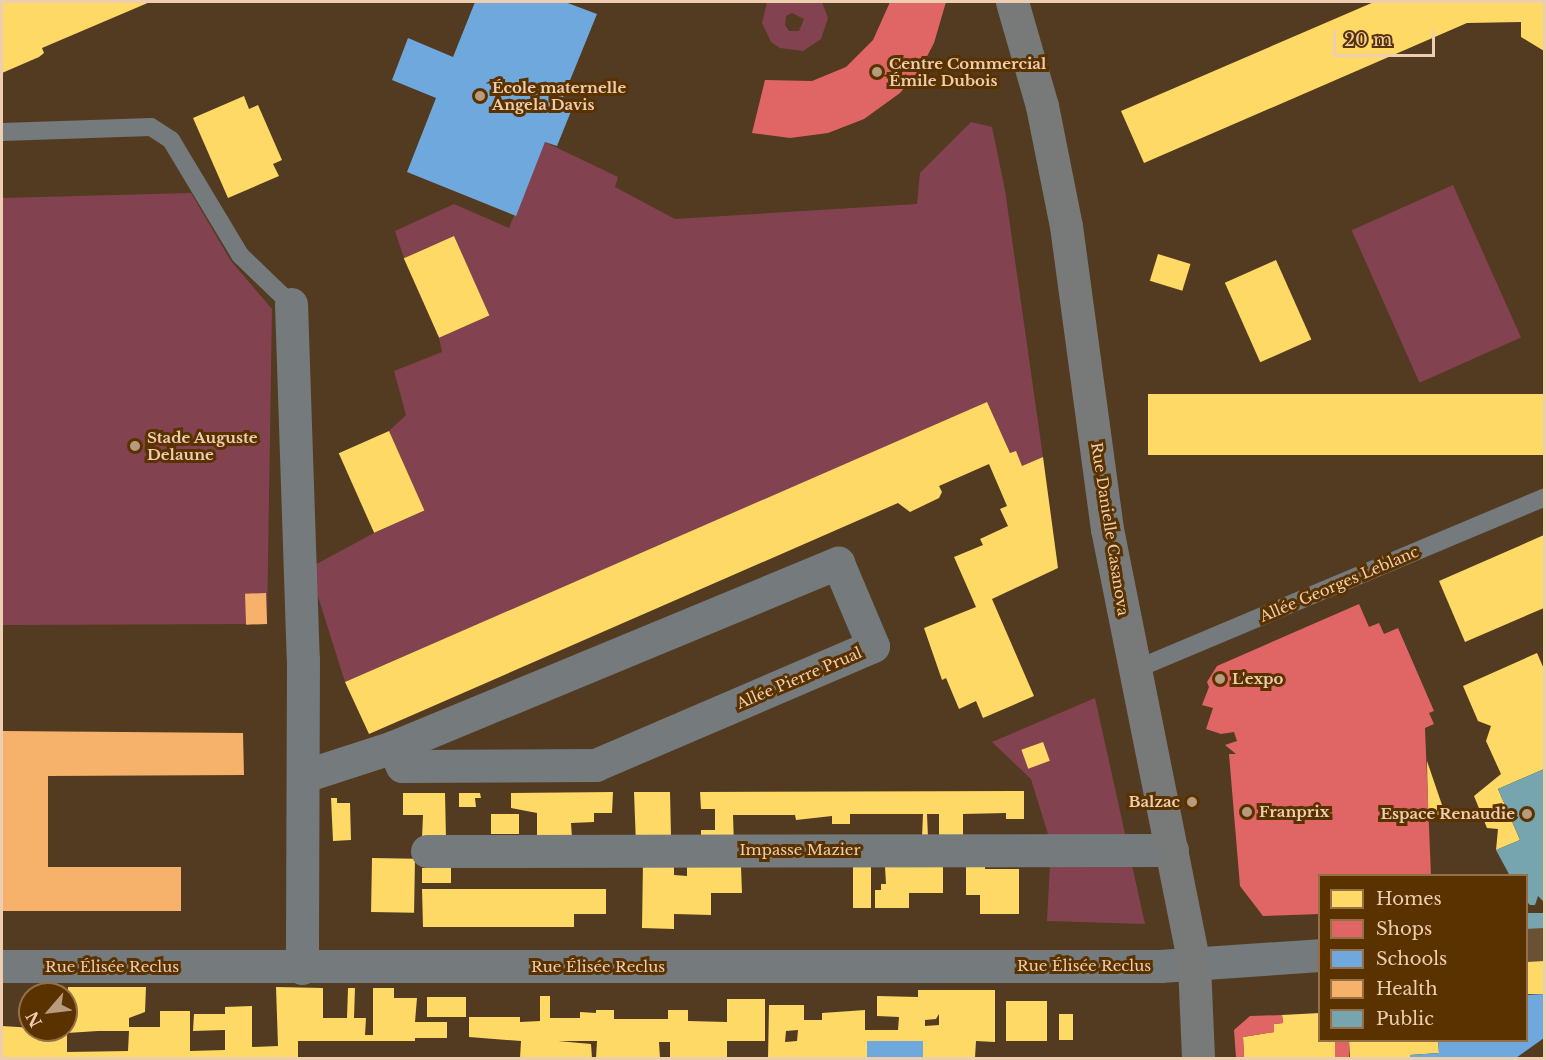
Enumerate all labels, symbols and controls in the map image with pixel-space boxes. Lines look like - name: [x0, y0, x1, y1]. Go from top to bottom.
- scale bar: [1336, 18, 1438, 56]
- text: 20 m: [1344, 29, 1392, 51]
- place label: Centre Commercial Émile Dubois: [889, 54, 1046, 89]
- marker: Centre Commercial Émile Dubois: [870, 65, 884, 79]
- place label: École maternelle Angela Davis: [492, 78, 626, 113]
- marker: École maternelle Angela Davis: [473, 89, 487, 103]
- place label: Stade Auguste Delaune: [147, 428, 258, 463]
- marker: Stade Auguste Delaune: [128, 439, 142, 453]
- street label: Rue Danielle Casanova: [1087, 441, 1133, 617]
- street label: Allée Georges Leblanc: [1257, 542, 1421, 626]
- street label: Allée Pierre Prual: [734, 643, 864, 713]
- place label: L'expo: [1232, 670, 1283, 688]
- marker: L'expo: [1213, 672, 1227, 686]
- place label: Balzac: [1129, 793, 1180, 811]
- marker: Balzac: [1185, 795, 1199, 809]
- place label: Franprix: [1259, 803, 1329, 821]
- marker: Franprix: [1240, 805, 1254, 819]
- place label: Espace Renaudie: [1381, 805, 1515, 823]
- marker: Espace Renaudie: [1520, 807, 1534, 821]
- street label: Impasse Mazier: [739, 841, 861, 859]
- legend: [1318, 874, 1528, 1042]
- text: Homes: [1376, 888, 1442, 910]
- text: Shops: [1376, 918, 1432, 940]
- text: Schools: [1376, 948, 1447, 970]
- street label: Rue Élisée Reclus: [1017, 957, 1151, 975]
- street label: Rue Élisée Reclus: [45, 958, 179, 976]
- street label: Rue Élisée Reclus: [531, 958, 665, 976]
- text: Health: [1376, 978, 1438, 1000]
- north arrow: [18, 982, 78, 1042]
- text: N: [22, 1008, 46, 1031]
- text: Public: [1376, 1008, 1434, 1030]

